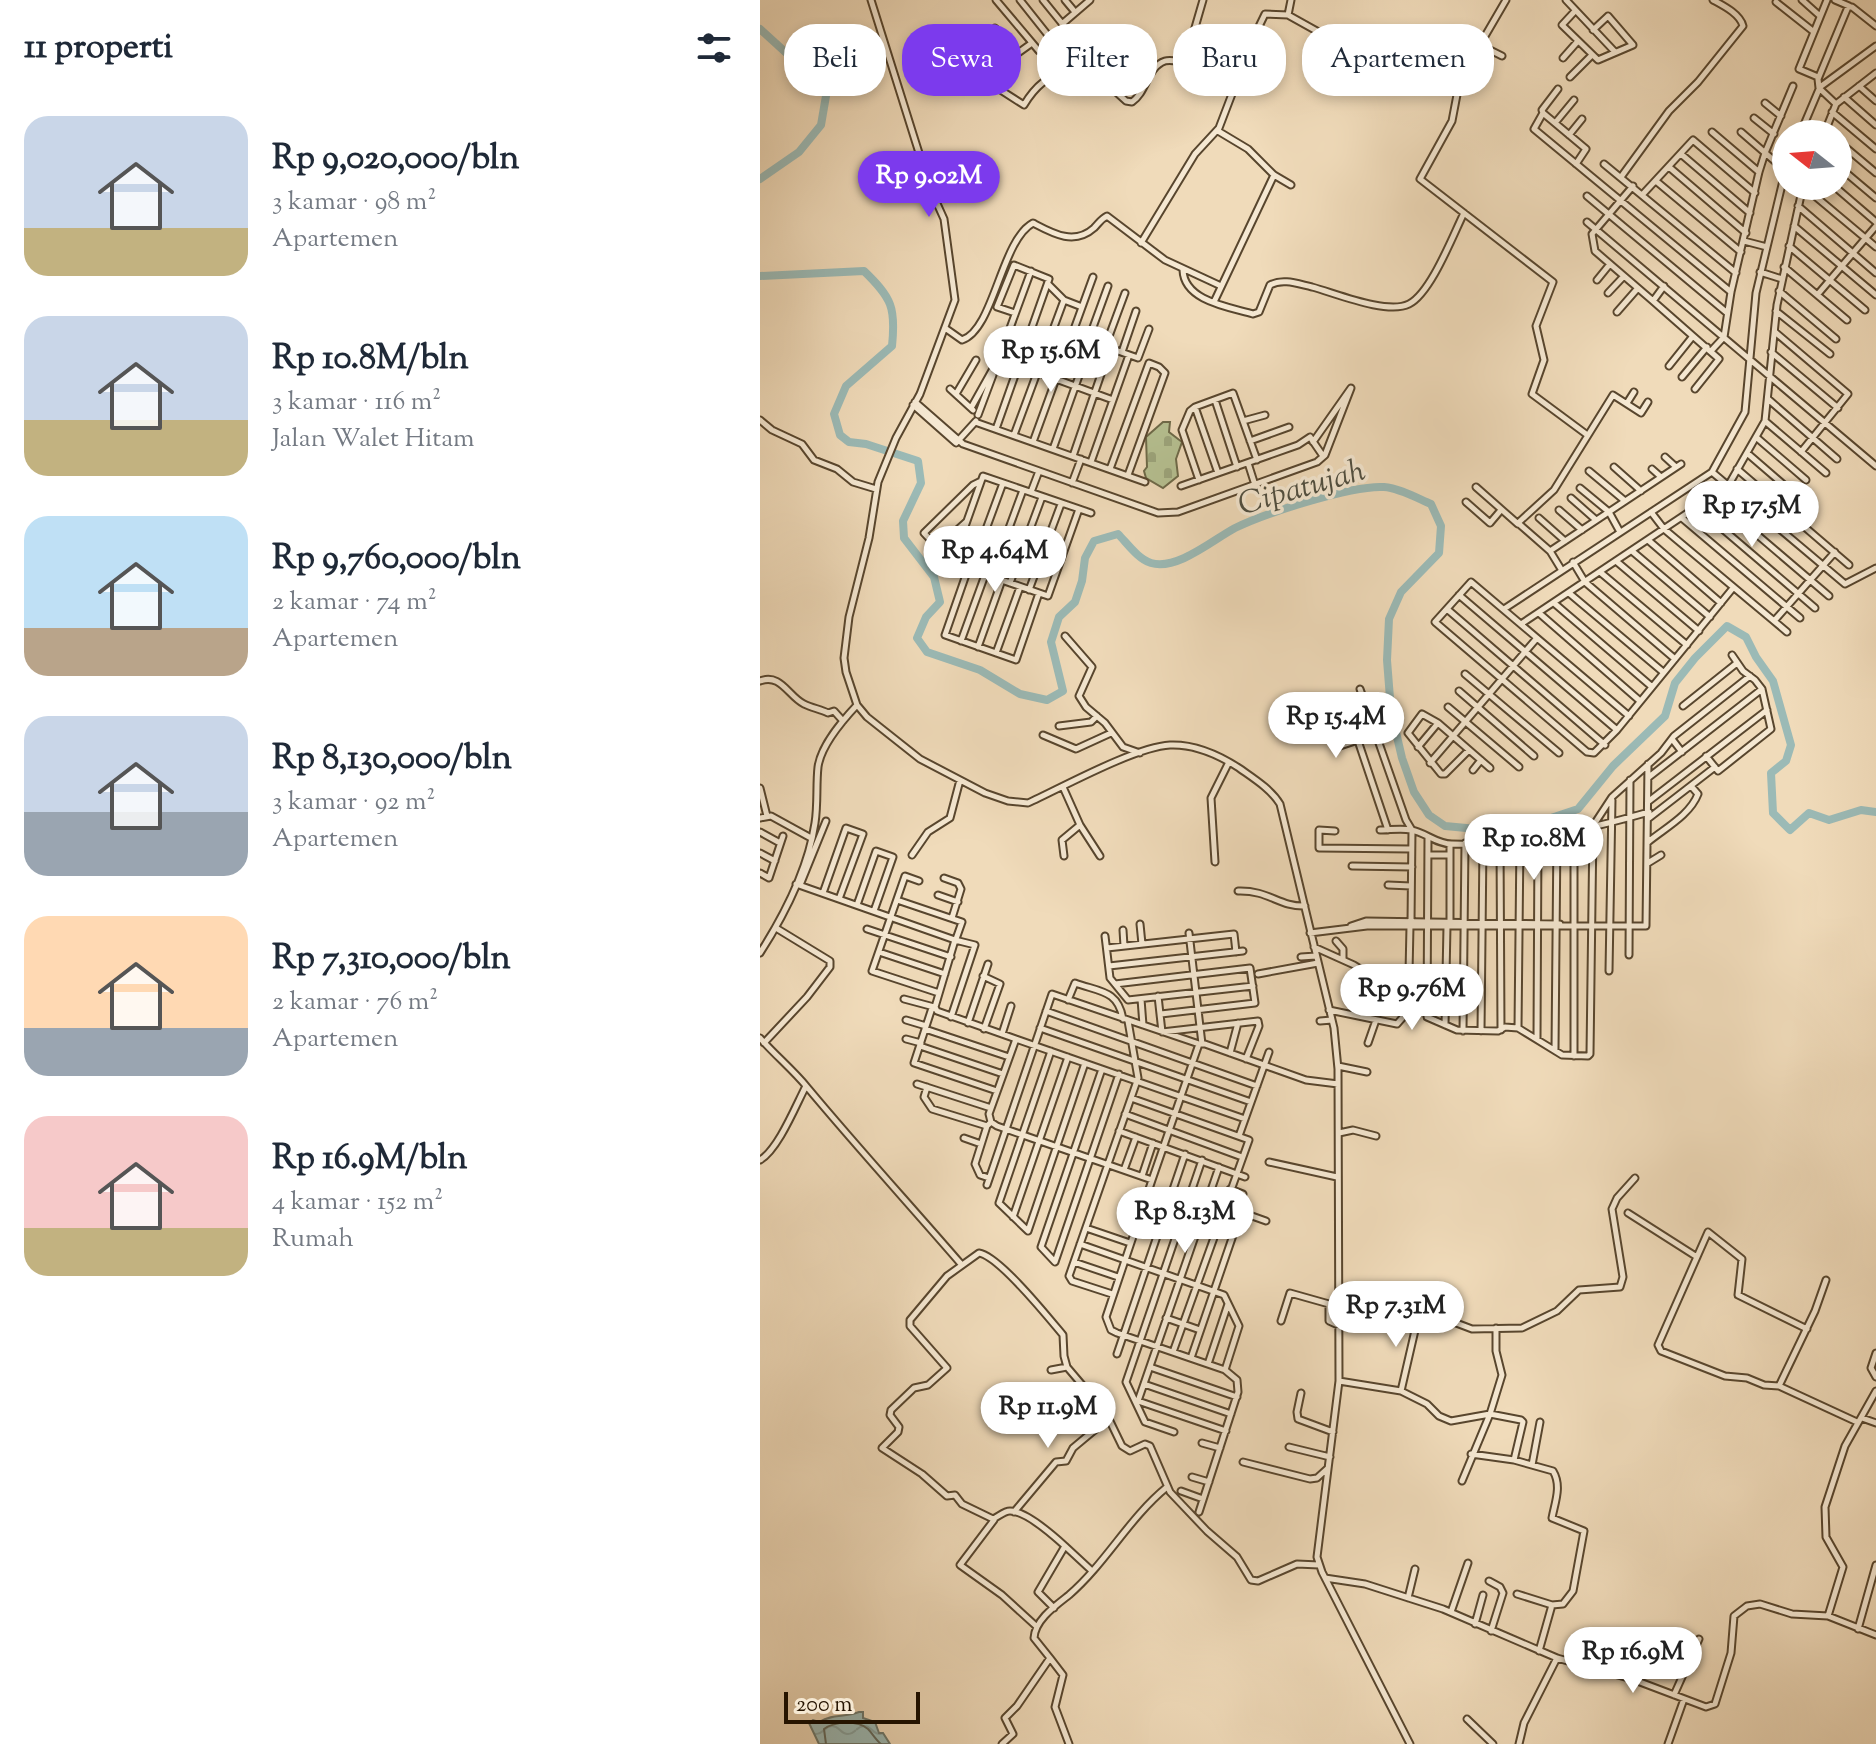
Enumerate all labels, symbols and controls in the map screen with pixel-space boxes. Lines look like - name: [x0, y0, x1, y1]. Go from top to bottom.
- text: 11 properti: [24, 24, 173, 73]
- chip: Beli: [784, 24, 886, 96]
- chip: Sewa: [902, 24, 1021, 96]
- chip: Filter: [1037, 24, 1157, 96]
- chip: Baru: [1173, 24, 1286, 96]
- chip: Apartemen: [1302, 24, 1494, 96]
- icon: filters: [692, 26, 736, 70]
- north arrow: [1772, 120, 1852, 200]
- map controls: [1772, 120, 1852, 200]
- text: Rp 9,020,000/bln: [272, 135, 519, 184]
- icon: home: [88, 148, 184, 244]
- pin: Rp 9.02M: [846, 151, 1012, 219]
- text: Rp 9.02M: [876, 158, 982, 195]
- text: 3 kamar · 98 m²: [272, 184, 436, 221]
- text: Apartemen: [272, 221, 398, 258]
- pin: Rp 15.6M: [968, 326, 1134, 394]
- text: Rp 15.6M: [1002, 333, 1100, 370]
- text: Rp 10.8M/bln: [272, 335, 469, 384]
- icon: home: [88, 348, 184, 444]
- text: 3 kamar · 116 m²: [272, 384, 441, 421]
- text: Jalan Walet Hitam: [272, 421, 475, 458]
- water label: Cipatujah: [1233, 449, 1371, 529]
- pin: Rp 17.5M: [1669, 481, 1835, 549]
- text: Rp 17.5M: [1703, 488, 1801, 525]
- pin: Rp 4.64M: [912, 526, 1078, 594]
- text: Rp 4.64M: [942, 533, 1048, 570]
- text: Rp 9,760,000/bln: [272, 535, 521, 584]
- icon: home: [88, 548, 184, 644]
- text: 2 kamar · 74 m²: [272, 584, 437, 621]
- text: Apartemen: [272, 621, 398, 658]
- pin: Rp 15.4M: [1253, 692, 1419, 760]
- text: Rp 15.4M: [1286, 699, 1386, 736]
- text: Rp 8,130,000/bln: [272, 735, 512, 784]
- icon: home: [88, 748, 184, 844]
- text: 3 kamar · 92 m²: [272, 784, 435, 821]
- pin: Rp 10.8M: [1451, 814, 1617, 882]
- text: Apartemen: [272, 821, 398, 858]
- text: Rp 10.8M: [1482, 821, 1586, 858]
- text: Rp 7,310,000/bln: [272, 935, 511, 984]
- icon: home: [88, 948, 184, 1044]
- pin: Rp 9.76M: [1329, 964, 1495, 1032]
- text: Rp 9.76M: [1358, 971, 1466, 1008]
- text: 2 kamar · 76 m²: [272, 984, 438, 1021]
- text: Apartemen: [272, 1021, 398, 1058]
- text: Rp 16.9M/bln: [272, 1135, 467, 1184]
- icon: home: [88, 1148, 184, 1244]
- text: 4 kamar · 152 m²: [272, 1184, 443, 1221]
- pin: Rp 8.13M: [1102, 1187, 1268, 1255]
- text: Rp 8.13M: [1135, 1194, 1235, 1231]
- text: Rumah: [272, 1221, 354, 1258]
- pin: Rp 7.31M: [1313, 1281, 1479, 1349]
- text: Rp 7.31M: [1346, 1288, 1446, 1325]
- pin: Rp 11.9M: [965, 1382, 1131, 1450]
- text: Rp 11.9M: [999, 1389, 1097, 1426]
- pin: Rp 16.9M: [1550, 1627, 1716, 1695]
- text: Rp 16.9M: [1582, 1634, 1684, 1671]
- scale bar: [784, 1688, 920, 1724]
- text: 200 m: [796, 1690, 852, 1722]

